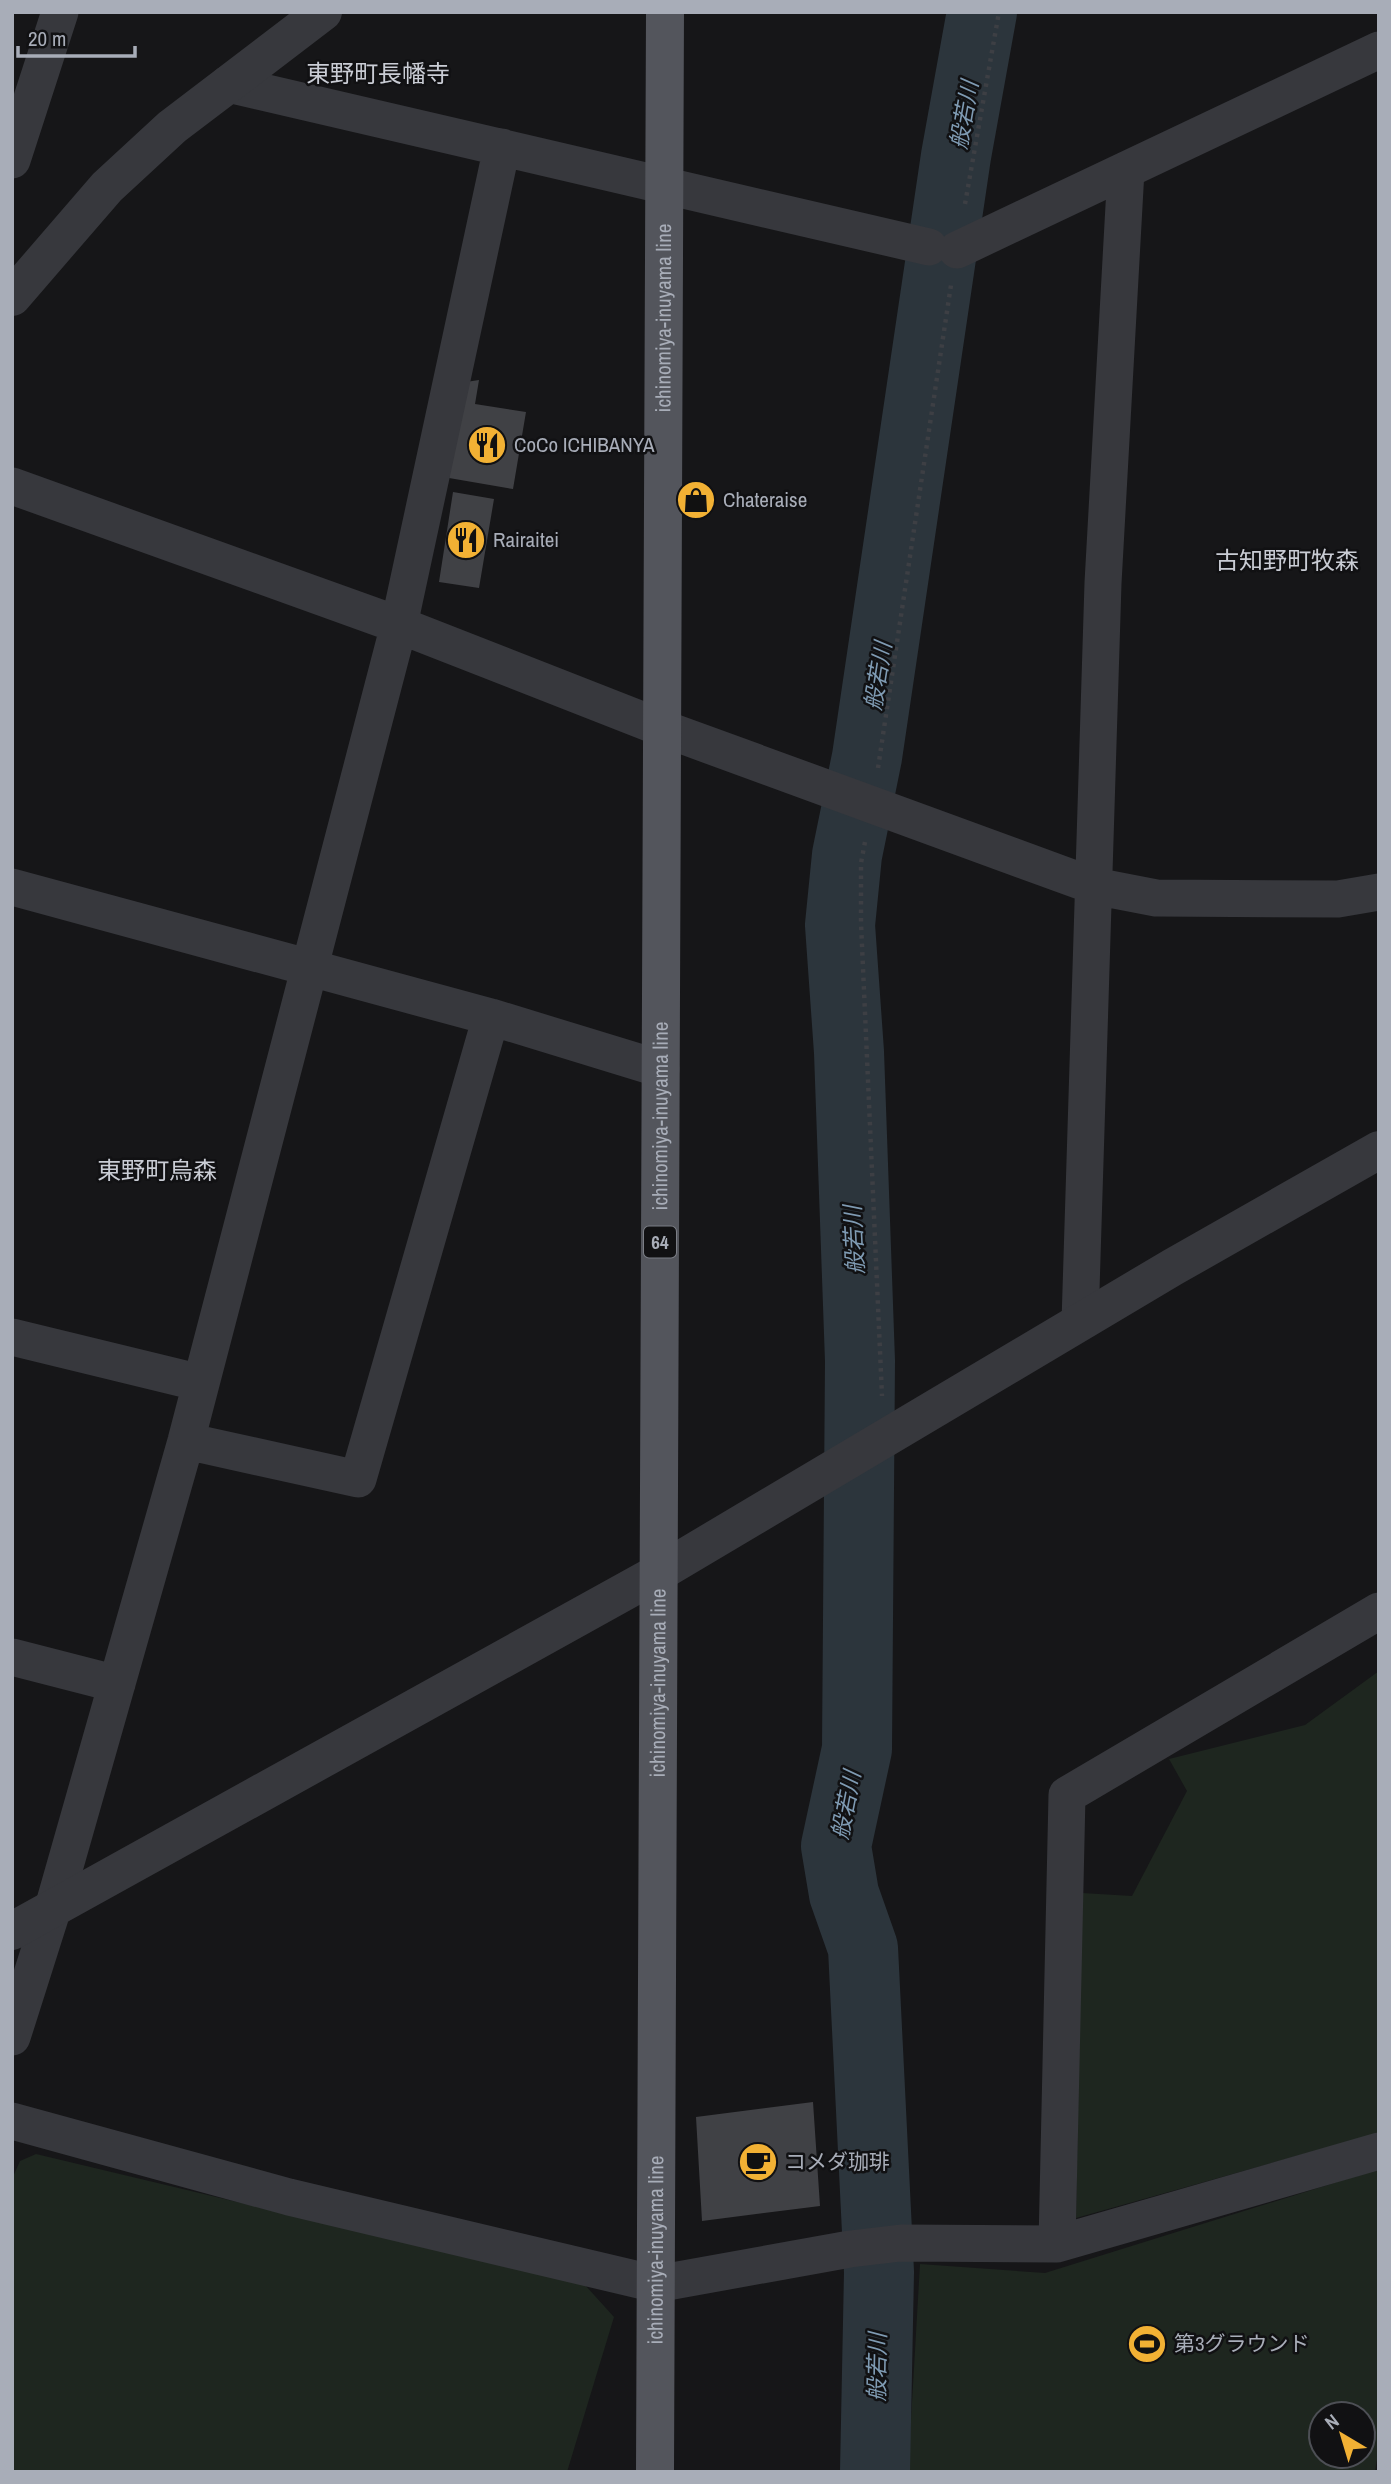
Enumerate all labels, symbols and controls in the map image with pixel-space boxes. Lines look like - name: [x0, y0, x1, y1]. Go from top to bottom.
- scale bar: [18, 14, 135, 58]
- text: 20 m: [28, 24, 66, 53]
- district label: 東野町長幡寺: [306, 57, 450, 89]
- water label: 般若川: [942, 75, 985, 152]
- street label: ichinomiya-inuyama line: [648, 224, 678, 412]
- restaurant icon: CoCo ICHIBANYA: [466, 424, 508, 466]
- place label: CoCo ICHIBANYA: [514, 430, 655, 459]
- shop icon: Chateraise: [675, 479, 717, 521]
- place label: Chateraise: [723, 485, 807, 514]
- restaurant icon: Rairaitei: [445, 519, 487, 561]
- place label: Rairaitei: [493, 525, 559, 554]
- district label: 古知野町牧森: [1215, 544, 1359, 576]
- water label: 般若川: [857, 636, 899, 712]
- street label: ichinomiya-inuyama line: [645, 1022, 675, 1210]
- district label: 東野町烏森: [97, 1154, 217, 1186]
- water label: 般若川: [836, 1202, 871, 1275]
- road number: 64: [644, 1226, 676, 1258]
- street label: ichinomiya-inuyama line: [643, 1589, 673, 1777]
- water label: 般若川: [824, 1765, 868, 1842]
- cafe icon: コメダ珈琲: [737, 2141, 779, 2183]
- place label: コメダ珈琲: [785, 2147, 890, 2176]
- street label: ichinomiya-inuyama line: [641, 2156, 670, 2344]
- sports icon: 第3グラウンド: [1126, 2323, 1168, 2365]
- water label: 般若川: [860, 2329, 893, 2402]
- place label: 第3グラウンド: [1174, 2329, 1310, 2358]
- north arrow: [1307, 2400, 1377, 2470]
- text: N: [1319, 2408, 1344, 2435]

